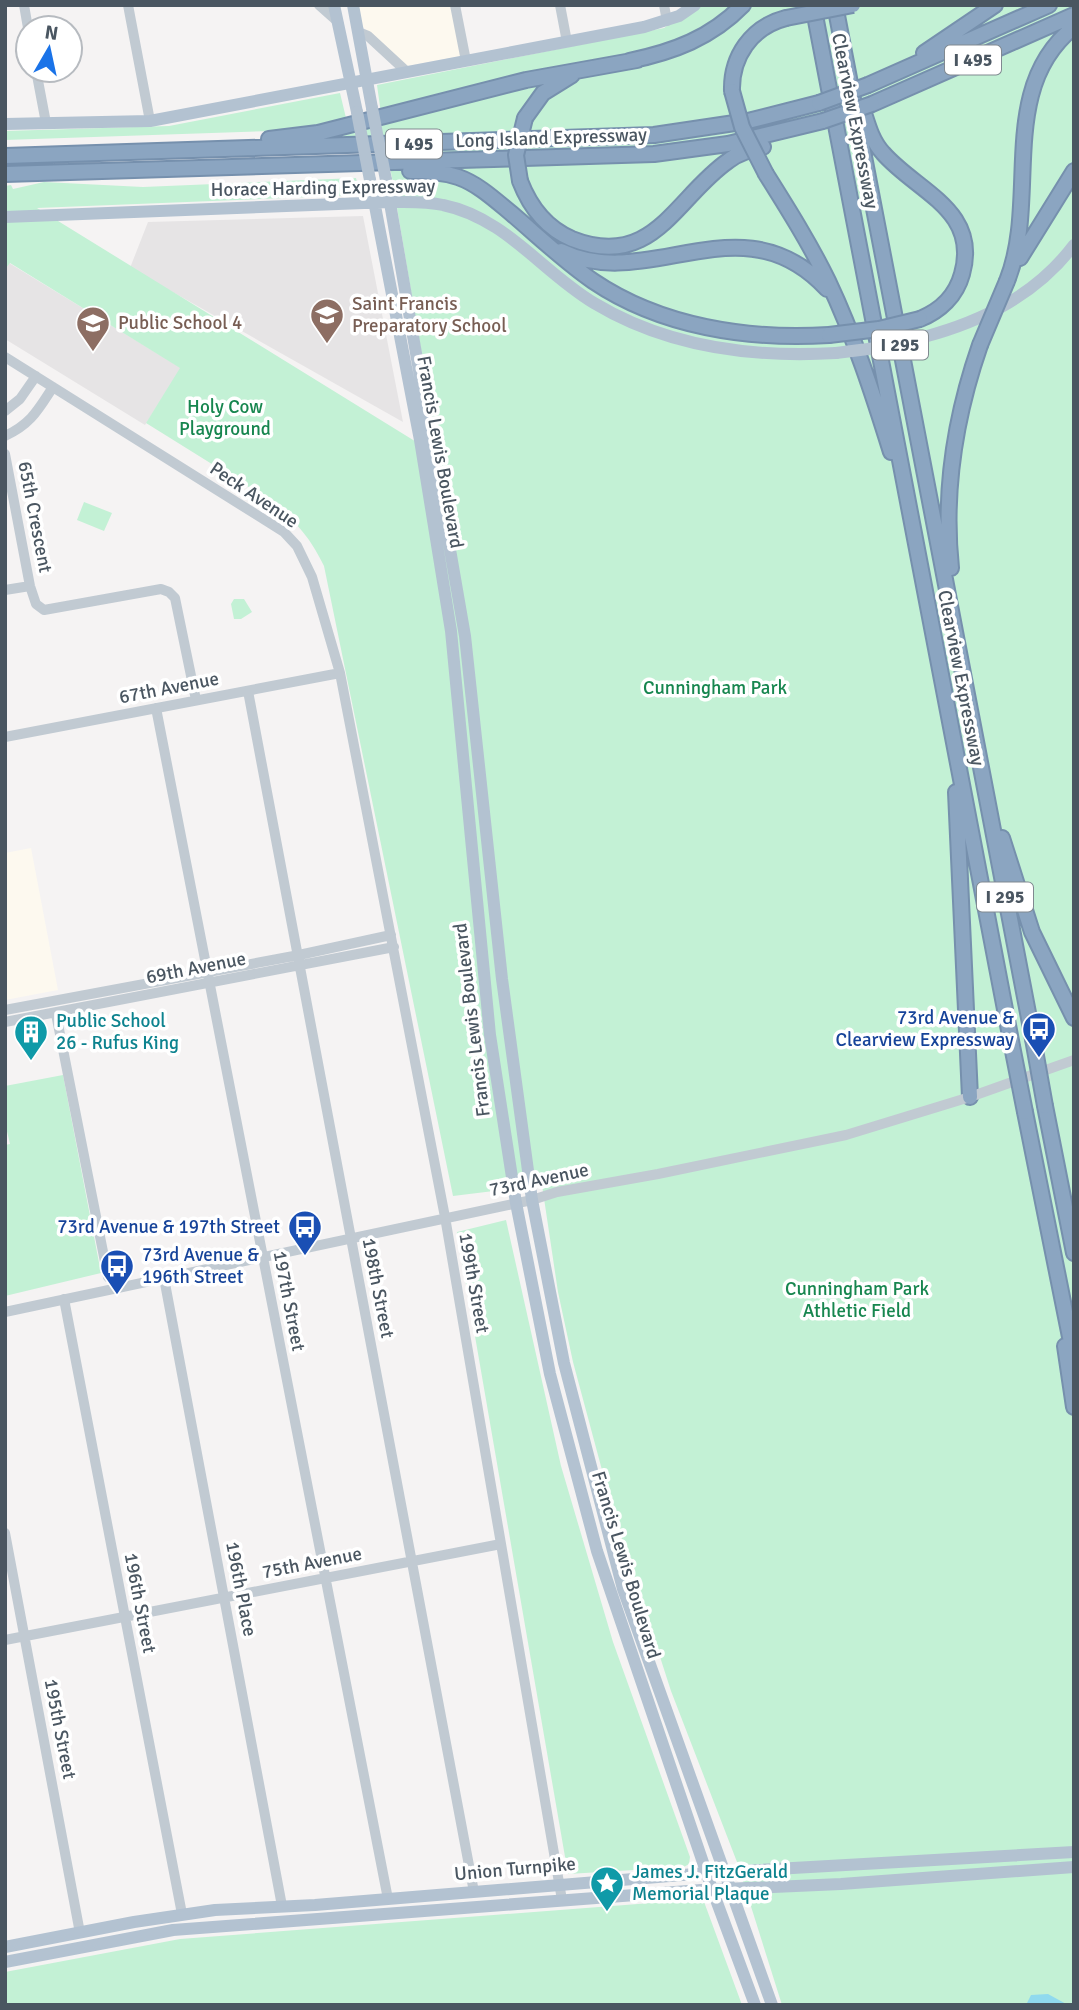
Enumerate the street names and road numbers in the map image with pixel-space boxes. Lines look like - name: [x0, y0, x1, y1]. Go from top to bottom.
- street label: Clearview Expressway: [826, 31, 884, 211]
- road number: I 495: [945, 46, 1001, 74]
- street label: Long Island Expressway: [455, 123, 647, 153]
- road number: I 495: [386, 130, 442, 159]
- street label: Horace Harding Expressway: [210, 174, 436, 202]
- road number: I 295: [872, 330, 928, 360]
- street label: Francis Lewis Boulevard: [411, 354, 469, 550]
- street label: Peck Avenue: [205, 457, 303, 533]
- street label: 65th Crescent: [12, 459, 58, 575]
- street label: Clearview Expressway: [932, 588, 990, 768]
- street label: 67th Avenue: [117, 667, 221, 709]
- road number: I 295: [977, 882, 1033, 912]
- street label: Francis Lewis Boulevard: [448, 922, 496, 1118]
- street label: 69th Avenue: [144, 947, 248, 989]
- street label: 73rd Avenue: [487, 1158, 591, 1202]
- street label: 199th Street: [453, 1231, 495, 1335]
- street label: 198th Street: [357, 1236, 400, 1340]
- street label: 197th Street: [268, 1249, 311, 1353]
- street label: Francis Lewis Boulevard: [586, 1468, 666, 1662]
- street label: 196th Place: [220, 1539, 262, 1639]
- street label: 75th Avenue: [260, 1542, 364, 1584]
- street label: 196th Street: [119, 1551, 162, 1655]
- street label: 195th Street: [39, 1677, 82, 1781]
- street label: Union Turnpike: [453, 1852, 577, 1886]

